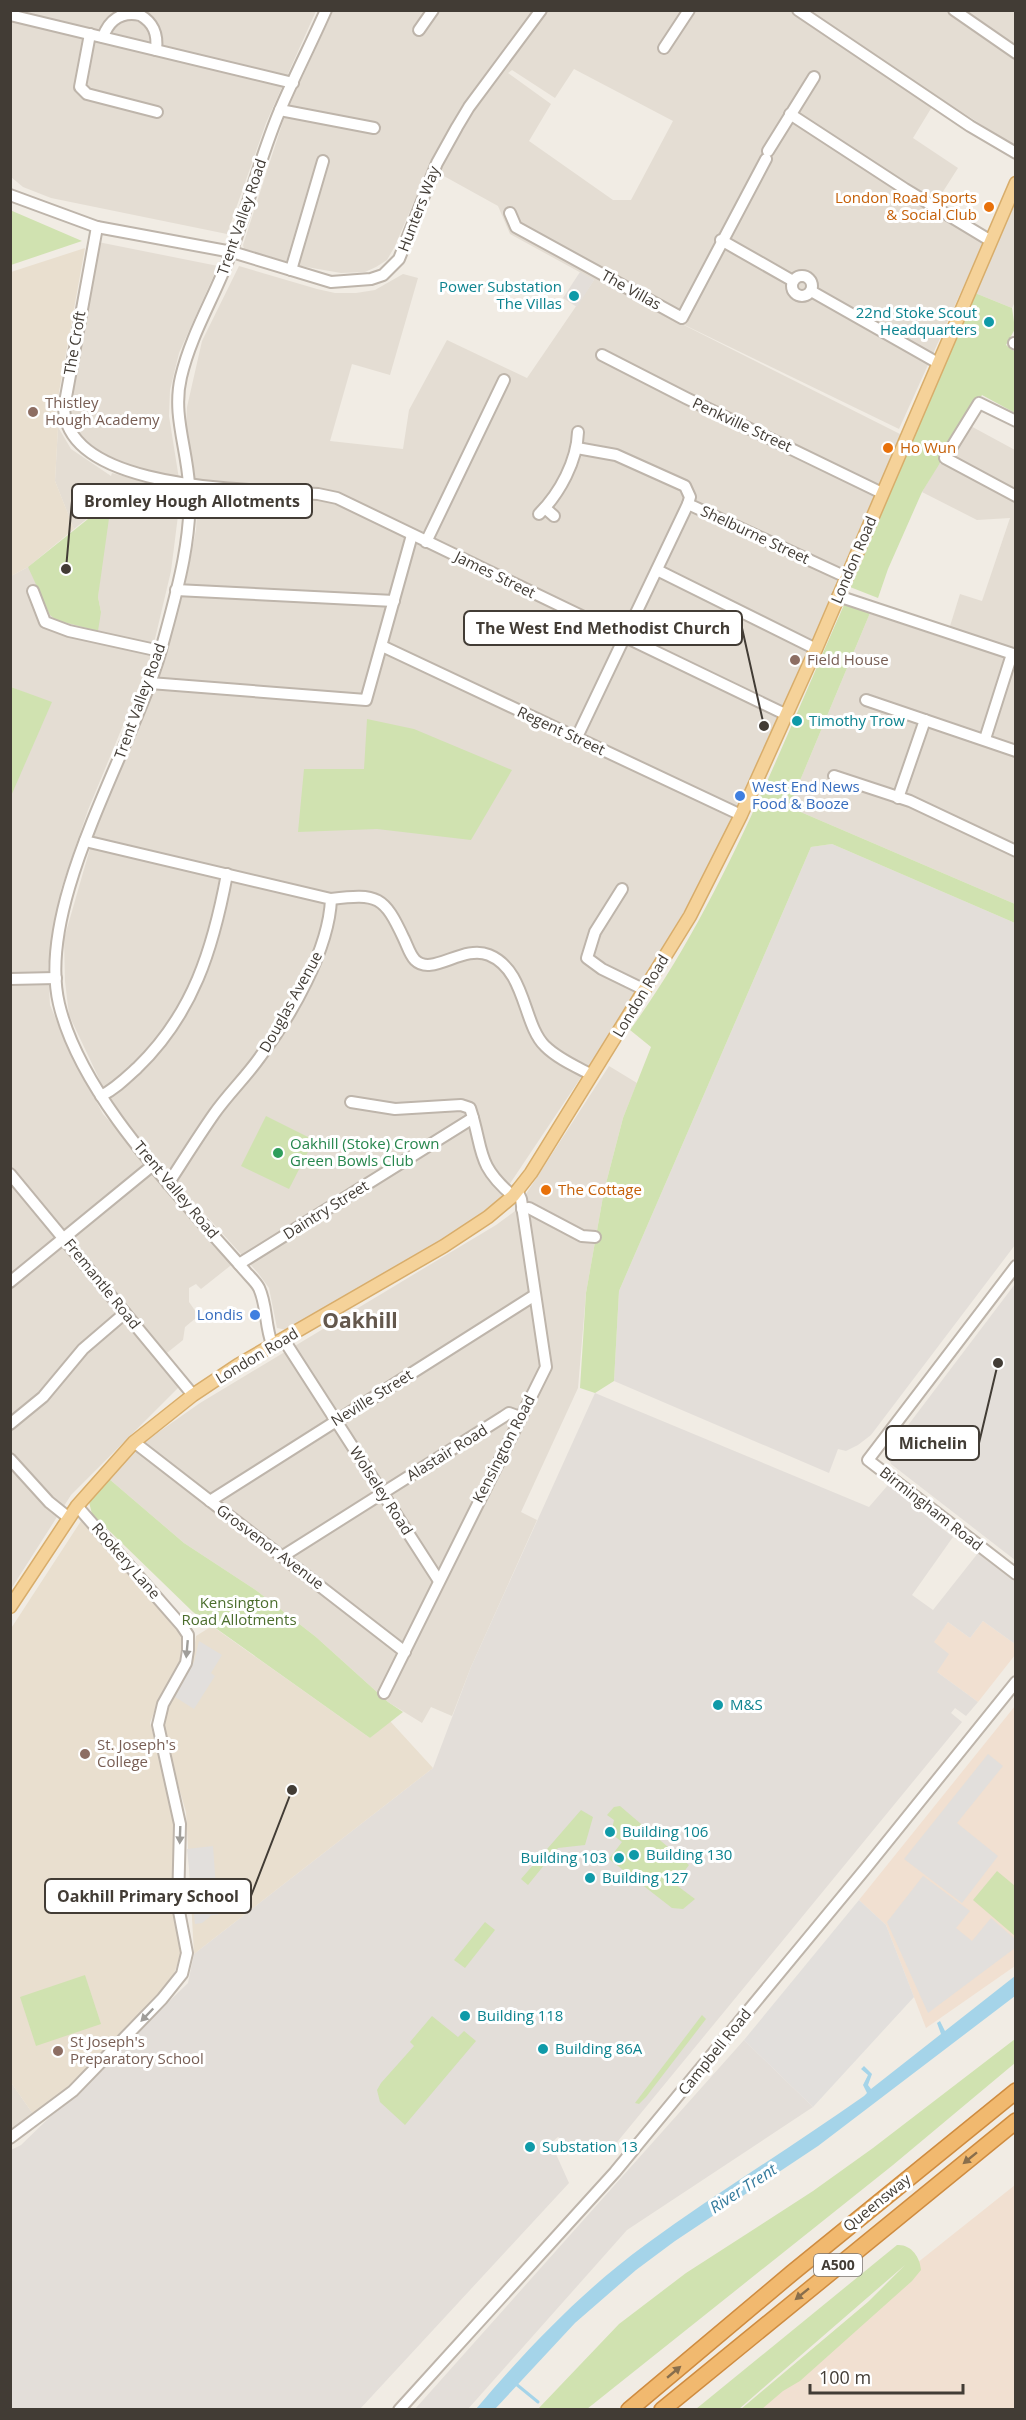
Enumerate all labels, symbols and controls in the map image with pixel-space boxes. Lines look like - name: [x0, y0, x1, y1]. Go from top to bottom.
- street label: Trent Valley Road: [212, 156, 270, 277]
- street label: Hunters Way: [393, 163, 444, 254]
- place label: London Road Sports & Social Club: [835, 187, 977, 224]
- marker: London Road Sports & Social Club: [982, 200, 996, 214]
- street label: The Villas: [598, 264, 665, 314]
- place label: Power Substation The Villas: [439, 276, 562, 313]
- marker: Power Substation The Villas: [567, 289, 581, 303]
- place label: 22nd Stoke Scout Headquarters: [856, 302, 977, 339]
- street label: The Croft: [59, 309, 89, 376]
- marker: 22nd Stoke Scout Headquarters: [982, 315, 996, 329]
- place label: Thistley Hough Academy: [45, 392, 160, 429]
- street label: Penkville Street: [689, 392, 795, 456]
- marker: Thistley Hough Academy: [26, 405, 40, 419]
- place label: Ho Wun: [900, 437, 956, 457]
- marker: Ho Wun: [881, 441, 895, 455]
- callout: Bromley Hough Allotments: [72, 484, 312, 518]
- text: Bromley Hough Allotments: [84, 490, 300, 512]
- street label: Shelburne Street: [698, 500, 813, 568]
- street label: London Road: [826, 513, 880, 606]
- street label: James Street: [450, 545, 539, 602]
- callout: The West End Methodist Church: [464, 611, 742, 645]
- text: The West End Methodist Church: [476, 617, 730, 639]
- street label: Trent Valley Road: [109, 640, 169, 761]
- place label: Field House: [807, 649, 889, 669]
- marker: Field House: [788, 653, 802, 667]
- street label: Regent Street: [514, 701, 609, 759]
- place label: Timothy Trow: [809, 710, 905, 730]
- marker: Timothy Trow: [790, 714, 804, 728]
- place label: West End News Food & Booze: [752, 776, 860, 813]
- marker: West End News Food & Booze: [733, 789, 747, 803]
- street label: Douglas Avenue: [254, 947, 326, 1056]
- street label: London Road: [608, 950, 673, 1041]
- place label: Oakhill (Stoke) Crown Green Bowls Club: [290, 1133, 439, 1170]
- street label: Trent Valley Road: [130, 1136, 224, 1242]
- marker: Oakhill (Stoke) Crown Green Bowls Club: [271, 1146, 285, 1160]
- street label: Daintry Street: [279, 1175, 372, 1243]
- place label: The Cottage: [558, 1179, 642, 1199]
- marker: The Cottage: [539, 1183, 553, 1197]
- street label: Fremantle Road: [60, 1234, 145, 1333]
- place label: Londis: [197, 1304, 243, 1324]
- district label: Oakhill: [322, 1306, 398, 1334]
- marker: Londis: [248, 1308, 262, 1322]
- street label: London Road: [211, 1323, 302, 1388]
- street label: Neville Street: [327, 1364, 416, 1430]
- street label: Kensington Road: [467, 1391, 539, 1506]
- street label: Alastair Road: [402, 1419, 491, 1485]
- callout: Michelin: [886, 1426, 979, 1460]
- text: Michelin: [899, 1432, 967, 1454]
- street label: Wolseley Road: [346, 1442, 418, 1539]
- street label: Birmingham Road: [876, 1462, 987, 1555]
- street label: Grosvenor Avenue: [213, 1499, 328, 1593]
- street label: Rookery Lane: [88, 1518, 165, 1603]
- park label: Kensington Road Allotments: [181, 1592, 297, 1629]
- one-way arrow: [182, 1640, 192, 1659]
- place label: M&S: [730, 1694, 763, 1714]
- marker: M&S: [711, 1698, 725, 1712]
- place label: St. Joseph's College: [97, 1734, 176, 1771]
- marker: St. Joseph's College: [78, 1747, 92, 1761]
- place label: Building 106: [622, 1821, 708, 1841]
- one-way arrow: [175, 1825, 185, 1844]
- marker: Building 106: [603, 1825, 617, 1839]
- place label: Building 130: [646, 1844, 732, 1864]
- place label: Building 103: [521, 1847, 607, 1867]
- marker: Building 130: [627, 1848, 641, 1862]
- marker: Building 103: [612, 1851, 626, 1865]
- place label: Building 127: [602, 1867, 688, 1887]
- marker: Building 127: [583, 1871, 597, 1885]
- callout: Oakhill Primary School: [45, 1879, 251, 1913]
- text: Oakhill Primary School: [57, 1885, 239, 1907]
- street label: Campbell Road: [673, 2004, 755, 2099]
- place label: Building 118: [477, 2005, 563, 2025]
- one-way arrow: [140, 2008, 154, 2023]
- marker: Building 118: [458, 2009, 472, 2023]
- place label: St Joseph's Preparatory School: [70, 2031, 204, 2068]
- place label: Building 86A: [555, 2038, 643, 2058]
- marker: Building 86A: [536, 2042, 550, 2056]
- marker: St Joseph's Preparatory School: [51, 2044, 65, 2058]
- place label: Substation 13: [542, 2136, 638, 2156]
- marker: Substation 13: [523, 2140, 537, 2154]
- one-way arrow: [963, 2151, 978, 2164]
- water label: River Trent: [705, 2158, 781, 2218]
- street label: Queensway: [838, 2168, 915, 2236]
- road number: A500: [814, 2254, 862, 2276]
- one-way arrow: [794, 2288, 810, 2301]
- scale bar: [810, 2357, 963, 2395]
- text: 100 m: [819, 2365, 871, 2389]
- one-way arrow: [666, 2366, 681, 2379]

